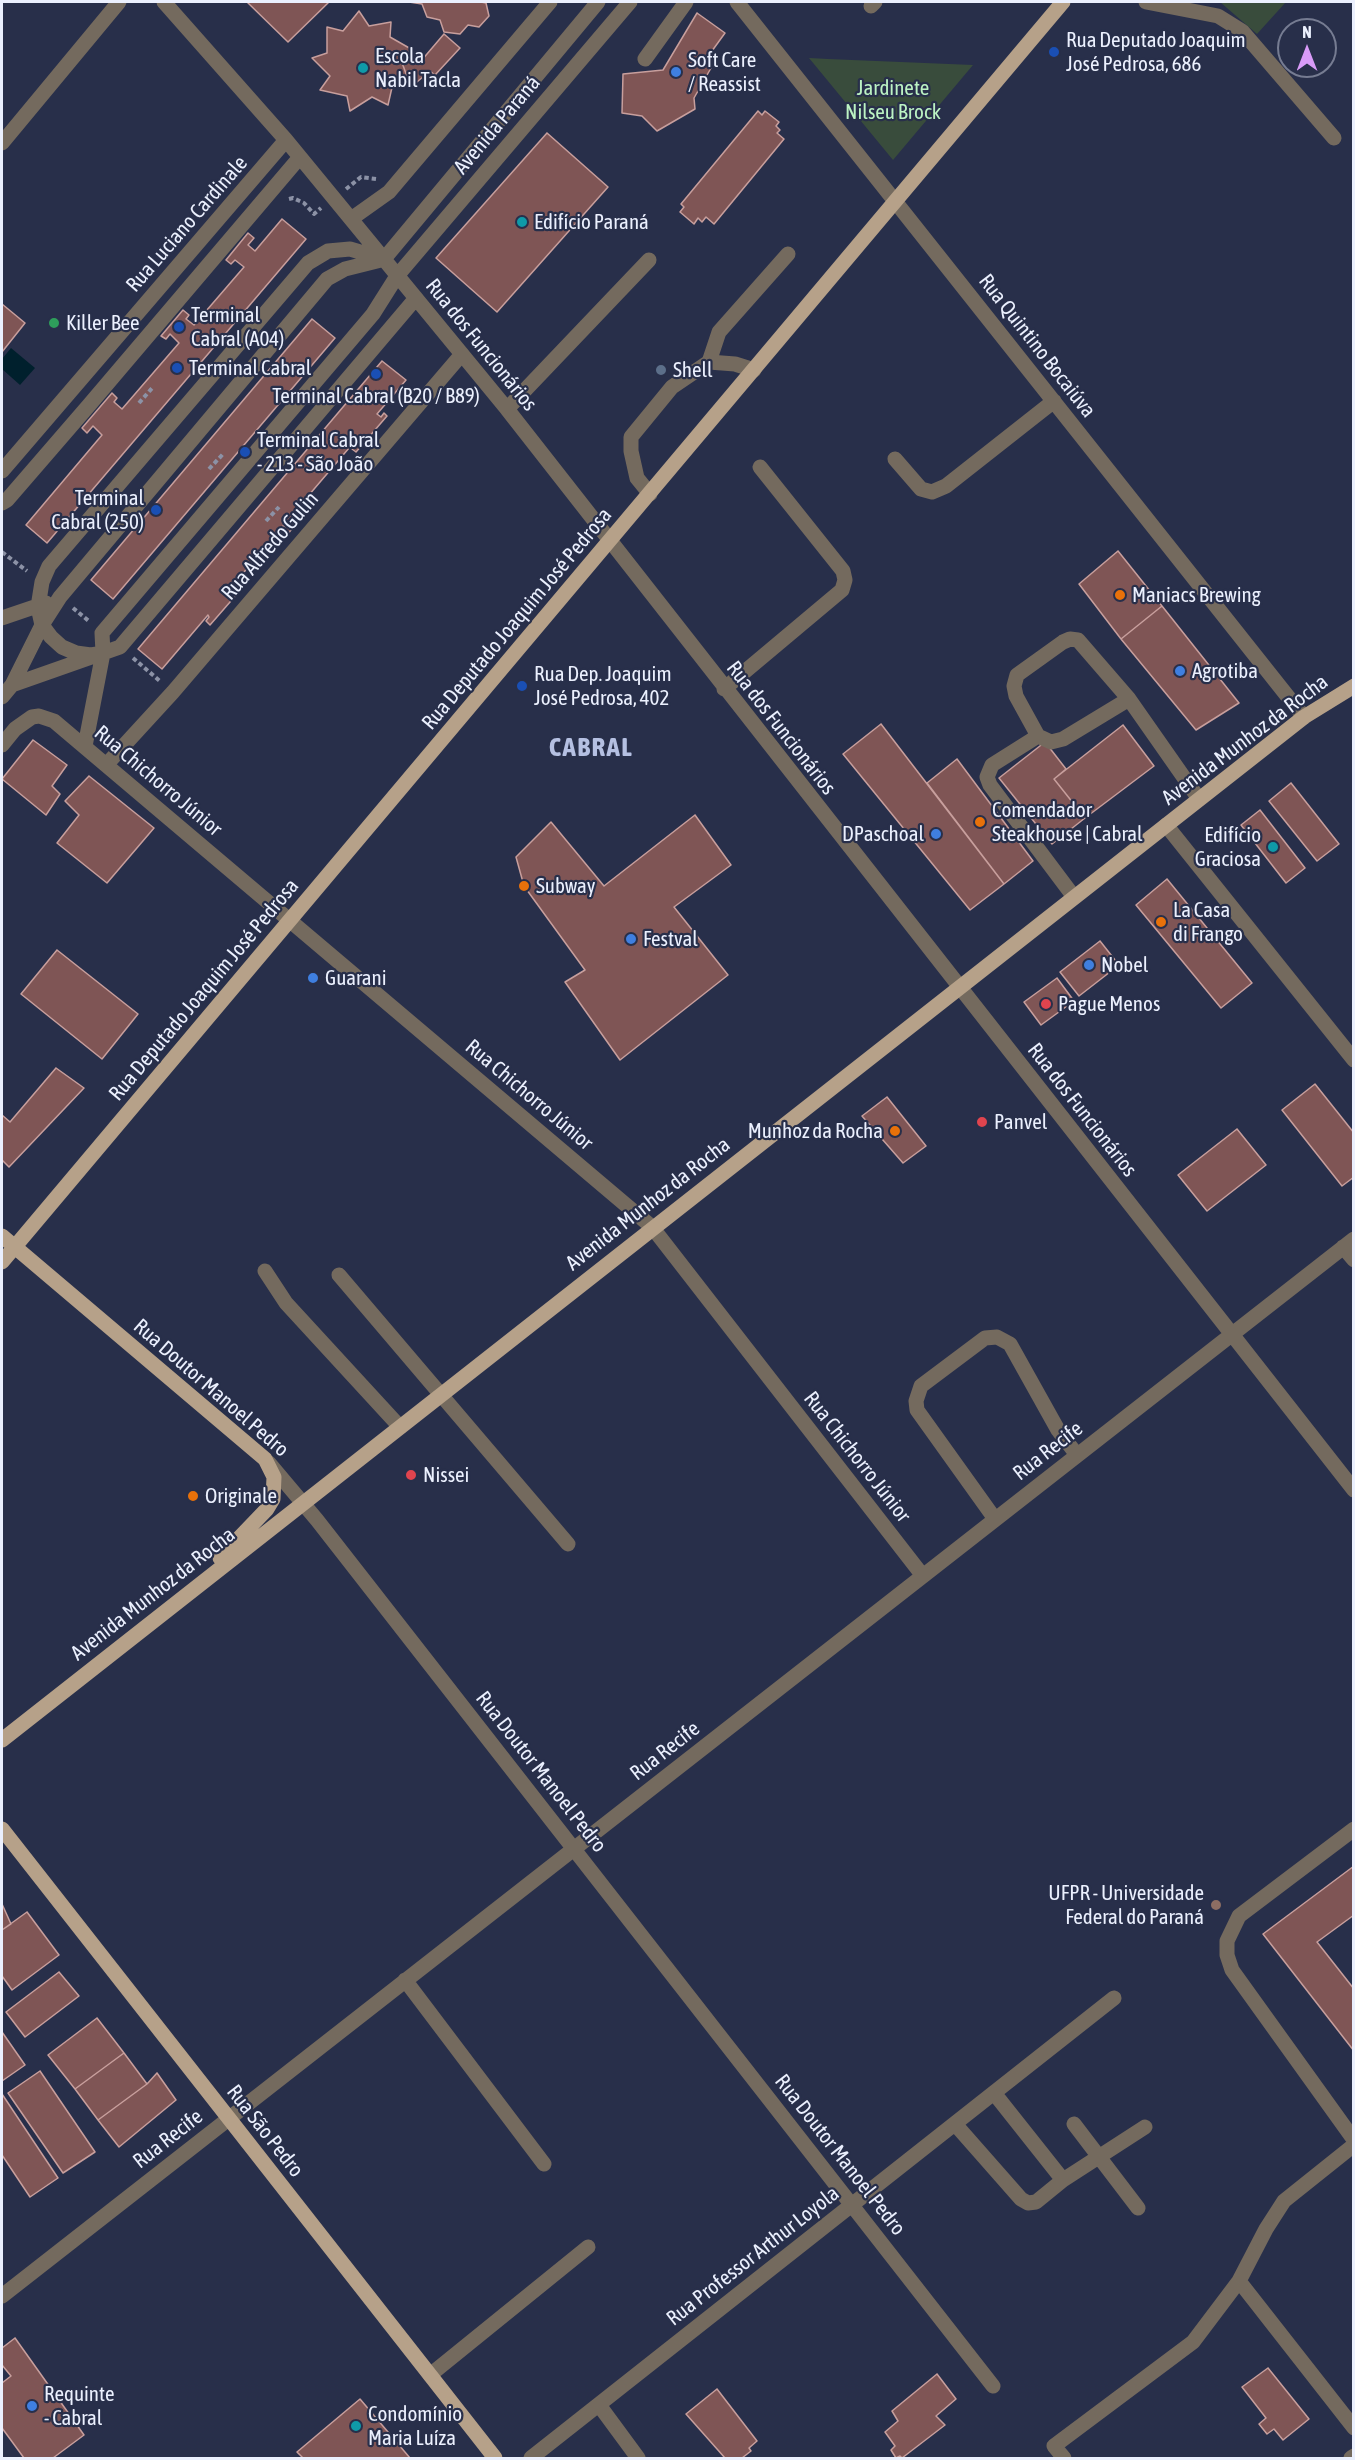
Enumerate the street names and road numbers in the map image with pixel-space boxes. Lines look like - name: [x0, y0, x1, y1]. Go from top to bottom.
- street label: Avenida Paraná: [448, 71, 546, 179]
- street label: Rua Luciano Cardinale: [121, 151, 253, 297]
- street label: Rua Quintino Bocaiúva: [973, 269, 1101, 423]
- street label: Rua dos Funcionários: [420, 274, 542, 416]
- street label: Rua Alfredo Gulin: [216, 487, 324, 605]
- street label: Rua Deputado Joaquim José Pedrosa: [417, 503, 617, 735]
- street label: Rua dos Funcionários: [721, 656, 841, 800]
- street label: Avenida Munhoz da Rocha: [1157, 669, 1333, 811]
- street label: Rua Chichorro Júnior: [89, 720, 227, 842]
- street label: Rua Deputado Joaquim José Pedrosa: [104, 874, 304, 1106]
- street label: Rua Chichorro Júnior: [460, 1034, 598, 1156]
- street label: Rua dos Funcionários: [1022, 1038, 1142, 1182]
- street label: Avenida Munhoz da Rocha: [561, 1132, 735, 1276]
- street label: Rua Doutor Manoel Pedro: [128, 1314, 294, 1462]
- street label: Rua Chichorro Júnior: [798, 1387, 916, 1527]
- street label: Rua Recife: [1008, 1416, 1088, 1486]
- street label: Avenida Munhoz da Rocha: [66, 1522, 240, 1666]
- street label: Rua Doutor Manoel Pedro: [470, 1687, 612, 1857]
- street label: Rua Recife: [625, 1716, 705, 1786]
- street label: Rua Doutor Manoel Pedro: [769, 2070, 911, 2240]
- street label: Rua São Pedro: [221, 2080, 309, 2182]
- street label: Rua Recife: [128, 2104, 208, 2174]
- street label: Rua Professor Arthur Loyola: [662, 2181, 844, 2331]

